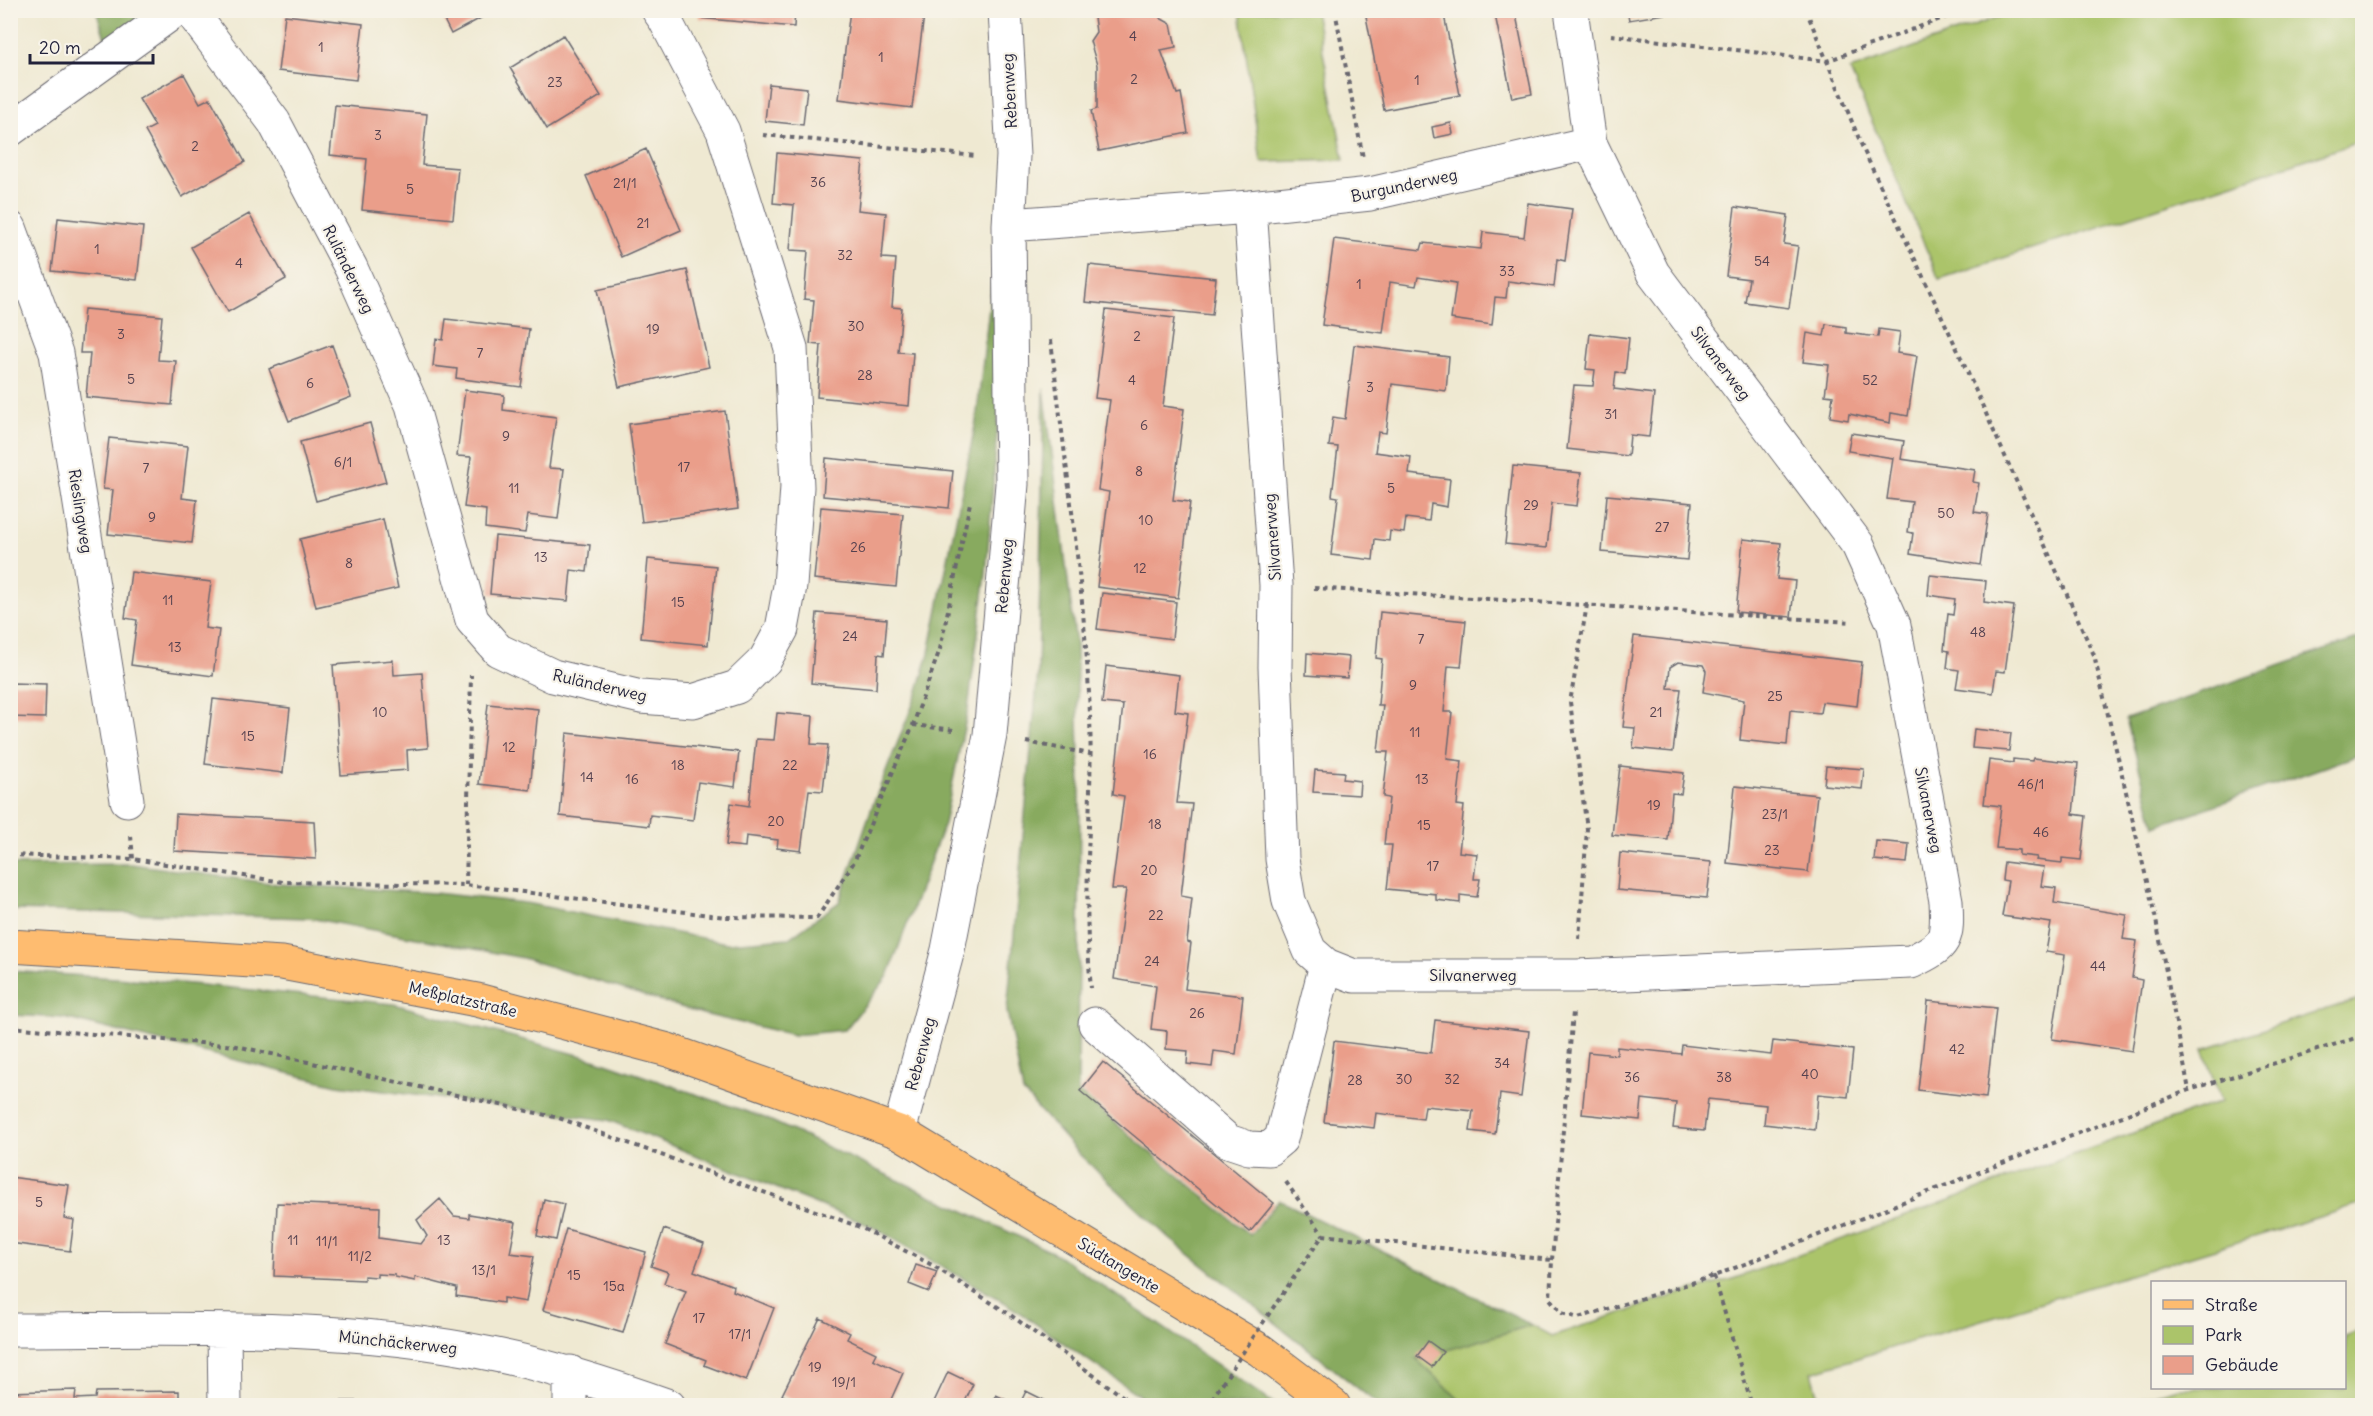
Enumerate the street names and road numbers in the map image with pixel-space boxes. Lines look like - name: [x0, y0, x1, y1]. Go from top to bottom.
- street label: Rebenweg: [997, 53, 1021, 129]
- street label: Burgunderweg: [1349, 164, 1459, 206]
- street label: Ruländerweg: [319, 221, 379, 317]
- street label: Silvanerweg: [1687, 322, 1755, 404]
- street label: Rieslingweg: [64, 467, 98, 555]
- street label: Silvanerweg: [1259, 493, 1285, 581]
- street label: Rebenweg: [991, 538, 1017, 614]
- street label: Ruländerweg: [551, 664, 649, 706]
- street label: Silvanerweg: [1911, 765, 1947, 855]
- street label: Silvanerweg: [1429, 965, 1517, 985]
- street label: Meßplatzstraße: [407, 977, 519, 1021]
- street label: Rebenweg: [901, 1015, 939, 1093]
- street label: Südtangente: [1074, 1233, 1164, 1297]
- street label: Münchäckerweg: [338, 1326, 458, 1358]

